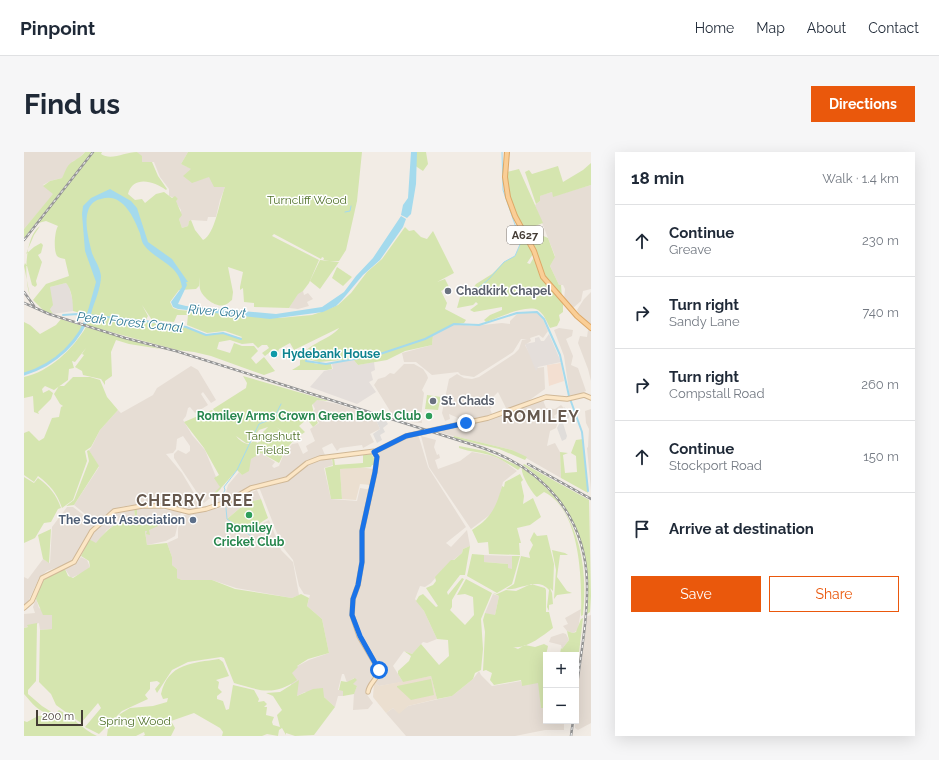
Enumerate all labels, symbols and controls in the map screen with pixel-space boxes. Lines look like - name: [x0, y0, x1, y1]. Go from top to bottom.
- text: Pinpoint: [20, 17, 95, 39]
- text: Home: [695, 20, 734, 36]
- text: Map: [756, 20, 785, 36]
- text: About: [807, 20, 846, 36]
- text: Contact: [868, 20, 919, 36]
- button: Directions: [811, 86, 915, 122]
- text: Find us: [24, 88, 120, 121]
- text: 18 min: [631, 168, 684, 188]
- text: Walk · 1.4 km: [822, 171, 899, 186]
- park label: Turncliff Wood: [267, 193, 347, 207]
- text: Continue: [669, 224, 734, 242]
- road number: A627: [507, 226, 543, 244]
- icon: ahead: [631, 230, 653, 252]
- text: 230 m: [862, 233, 899, 248]
- text: Greave: [669, 242, 712, 257]
- place label: Chadkirk Chapel: [456, 284, 551, 298]
- marker: Chadkirk Chapel: [443, 286, 453, 296]
- text: Turn right: [669, 296, 739, 314]
- water label: River Goyt: [187, 301, 247, 321]
- icon: right: [631, 302, 653, 324]
- text: 740 m: [862, 305, 899, 320]
- water label: Peak Forest Canal: [76, 309, 184, 335]
- text: Sandy Lane: [669, 314, 740, 329]
- place label: Hydebank House: [282, 347, 380, 361]
- marker: Hydebank House: [269, 349, 279, 359]
- text: Turn right: [669, 368, 739, 386]
- icon: right: [631, 374, 653, 396]
- text: 260 m: [861, 377, 899, 392]
- text: Compstall Road: [669, 386, 765, 401]
- place label: St. Chads: [441, 394, 495, 408]
- marker: St. Chads: [428, 396, 438, 406]
- district label: ROMILEY: [502, 407, 580, 426]
- place label: Romiley Arms Crown Green Bowls Club: [197, 409, 421, 423]
- marker: Romiley Arms Crown Green Bowls Club: [424, 411, 434, 421]
- route end: [457, 414, 475, 432]
- park label: Tangshutt Fields: [246, 429, 300, 457]
- text: Continue: [669, 440, 734, 458]
- icon: ahead: [631, 446, 653, 468]
- text: 150 m: [863, 449, 899, 464]
- text: Stockport Road: [669, 458, 762, 473]
- district label: CHERRY TREE: [136, 491, 254, 510]
- marker: Romiley Cricket Club: [244, 510, 254, 520]
- place label: The Scout Association: [58, 513, 185, 527]
- marker: The Scout Association: [188, 515, 198, 525]
- icon: arrive: [631, 518, 653, 540]
- text: Arrive at destination: [669, 520, 814, 538]
- place label: Romiley Cricket Club: [214, 521, 285, 549]
- button: Save: [631, 576, 761, 612]
- button: Share: [769, 576, 899, 612]
- map controls: [543, 652, 579, 724]
- button: +: [543, 652, 579, 688]
- route start: [370, 661, 388, 679]
- button: −: [543, 688, 579, 724]
- scale bar: [36, 708, 83, 727]
- text: 200 m: [42, 710, 74, 723]
- park label: Spring Wood: [99, 714, 171, 728]

